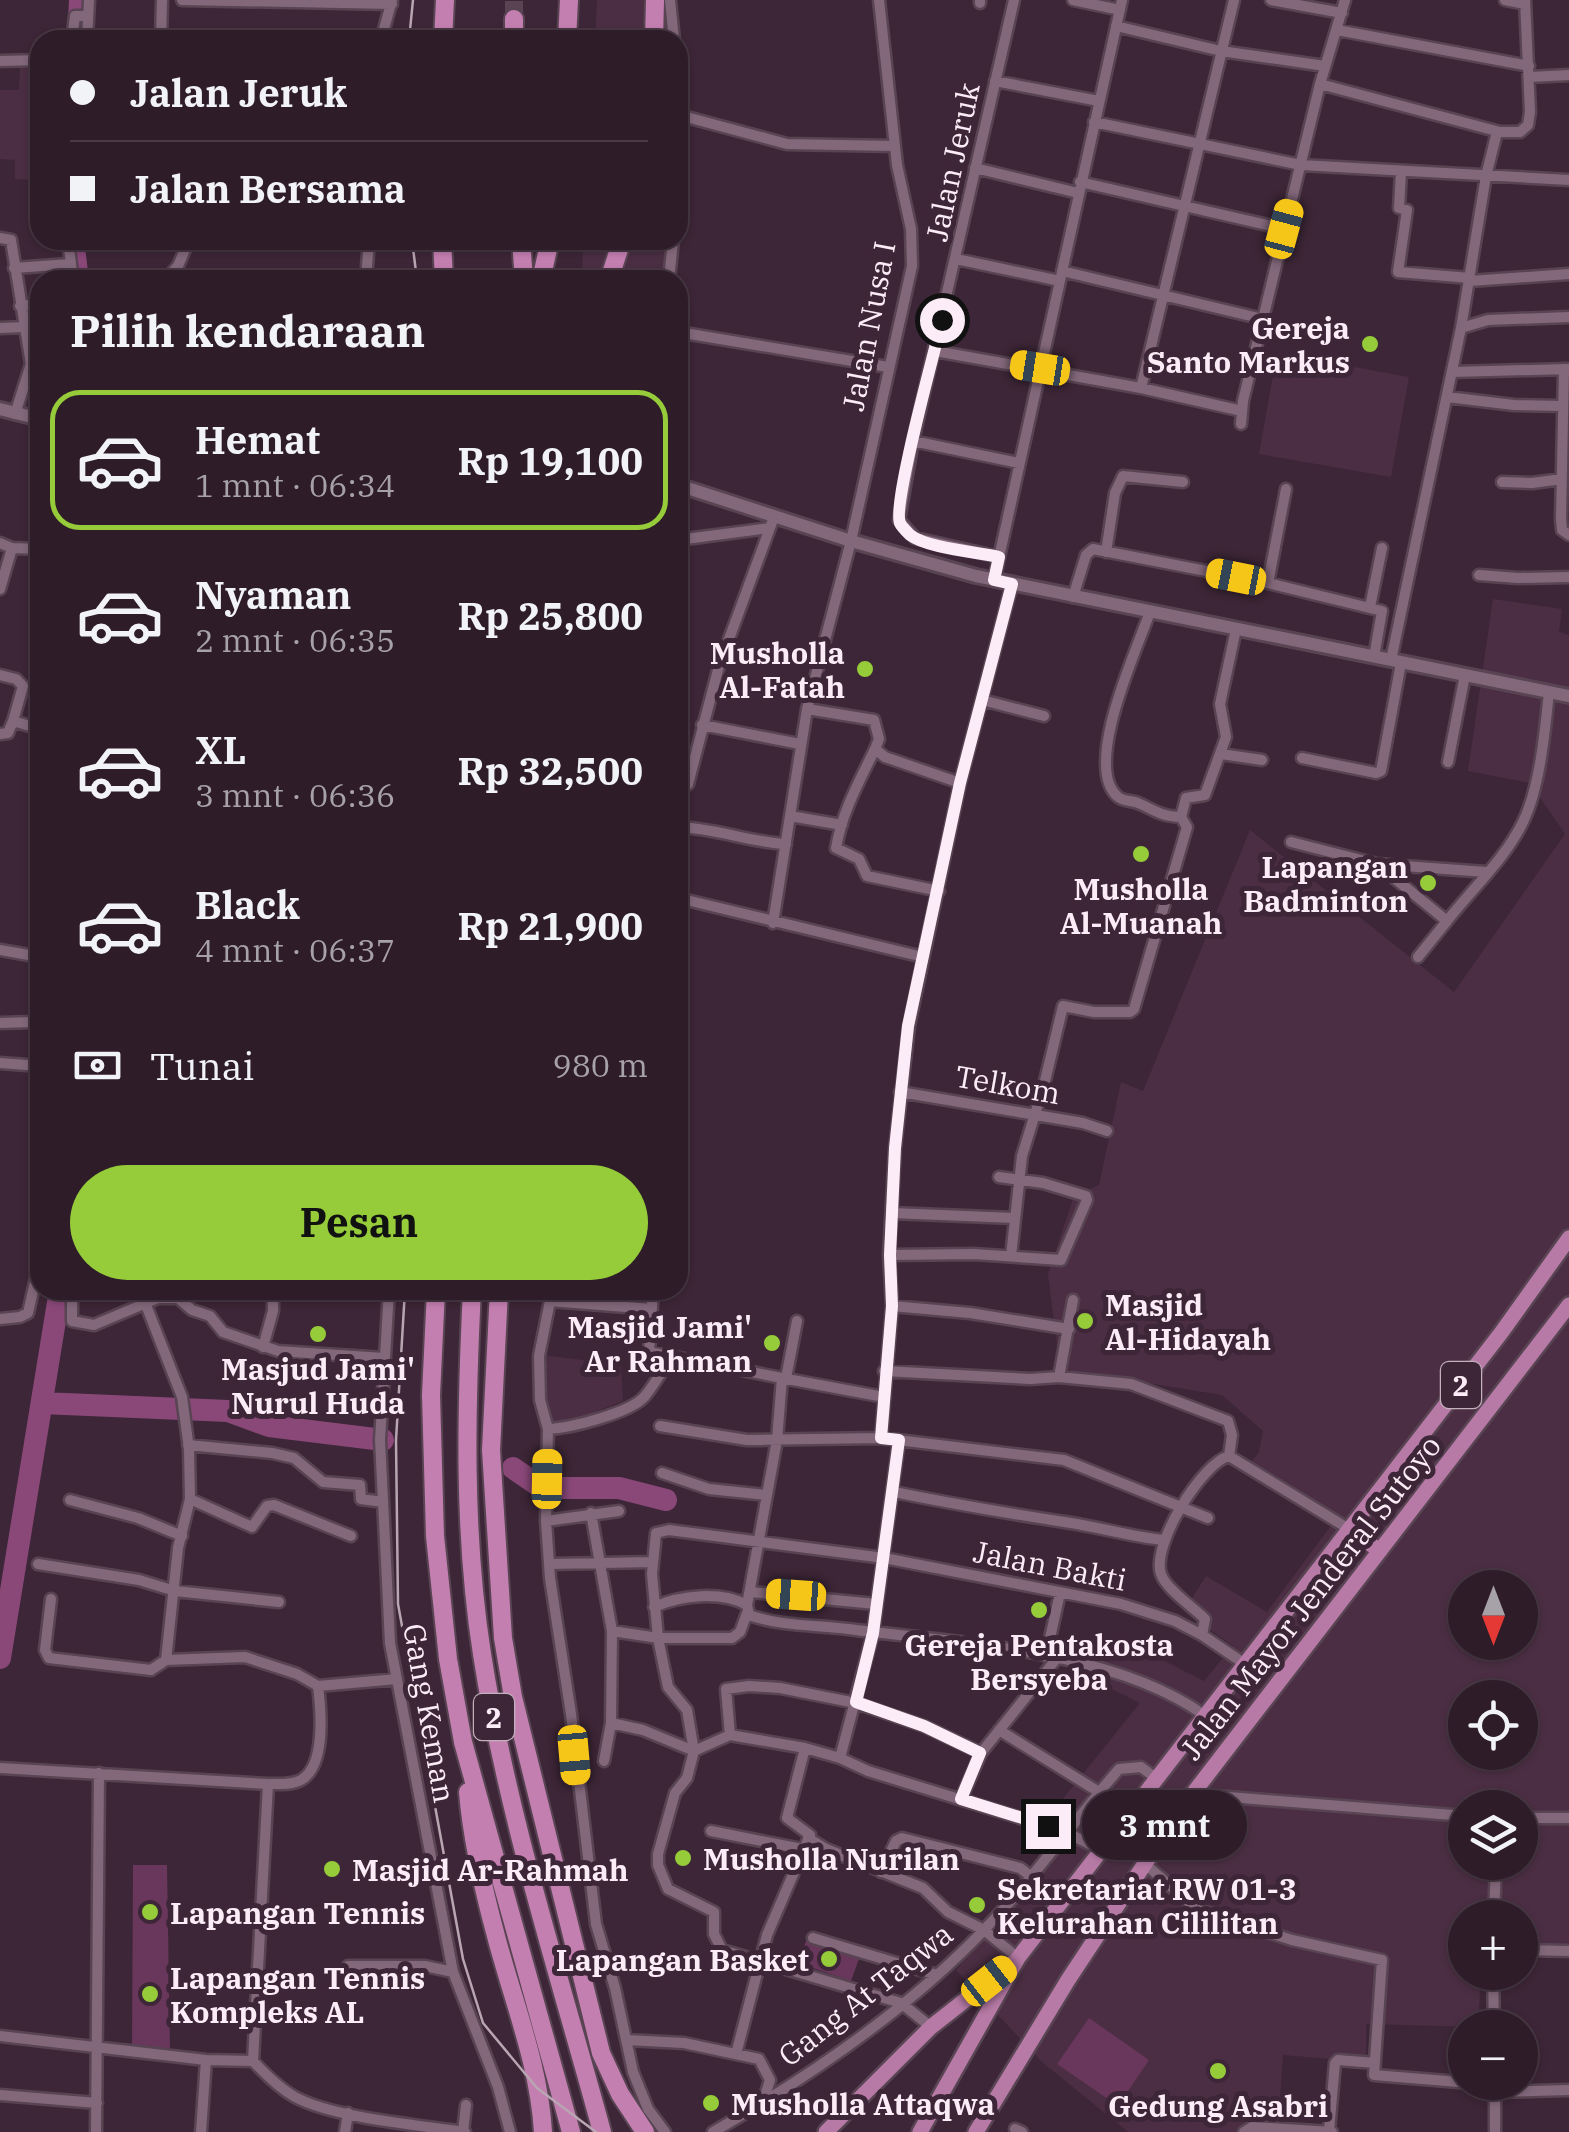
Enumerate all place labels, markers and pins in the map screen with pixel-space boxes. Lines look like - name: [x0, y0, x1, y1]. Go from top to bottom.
- place label: Gereja Santo Markus: [1147, 308, 1350, 381]
- marker: Gereja Santo Markus: [1359, 333, 1381, 355]
- place label: Musholla Al-Fatah: [710, 633, 845, 706]
- marker: Musholla Al-Fatah: [854, 658, 876, 680]
- marker: Musholla Al-Muanah: [1130, 843, 1152, 865]
- place label: Lapangan Badminton: [1243, 847, 1408, 920]
- place label: Musholla Al-Muanah: [1060, 869, 1222, 942]
- marker: Lapangan Badminton: [1417, 872, 1439, 894]
- place label: Masjid Al-Hidayah: [1105, 1285, 1271, 1358]
- place label: Masjid Jami' Ar Rahman: [568, 1307, 752, 1380]
- marker: Masjid Al-Hidayah: [1074, 1310, 1096, 1332]
- marker: Masjud Jami' Nurul Huda: [307, 1323, 329, 1345]
- marker: Masjid Jami' Ar Rahman: [761, 1332, 783, 1354]
- place label: Masjud Jami' Nurul Huda: [221, 1349, 415, 1422]
- marker: Gereja Pentakosta Bersyeba: [1028, 1599, 1050, 1621]
- place label: Gereja Pentakosta Bersyeba: [904, 1625, 1174, 1698]
- place label: Musholla Nurilan: [703, 1839, 960, 1878]
- marker: Musholla Nurilan: [672, 1847, 694, 1869]
- place label: Masjid Ar-Rahmah: [352, 1850, 628, 1889]
- marker: Masjid Ar-Rahmah: [321, 1858, 343, 1880]
- place label: Sekretariat RW 01-3 Kelurahan Cililitan: [997, 1869, 1297, 1942]
- place label: Lapangan Tennis: [170, 1893, 425, 1932]
- marker: Sekretariat RW 01-3 Kelurahan Cililitan: [966, 1894, 988, 1916]
- marker: Lapangan Tennis: [139, 1901, 161, 1923]
- place label: Lapangan Basket: [556, 1940, 809, 1979]
- marker: Lapangan Basket: [818, 1948, 840, 1970]
- place label: Lapangan Tennis Kompleks AL: [170, 1958, 425, 2031]
- marker: Lapangan Tennis Kompleks AL: [139, 1983, 161, 2005]
- marker: Gedung Asabri: [1207, 2060, 1229, 2082]
- place label: Musholla Attaqwa: [731, 2084, 995, 2123]
- place label: Gedung Asabri: [1108, 2086, 1328, 2125]
- marker: Musholla Attaqwa: [700, 2092, 722, 2114]

